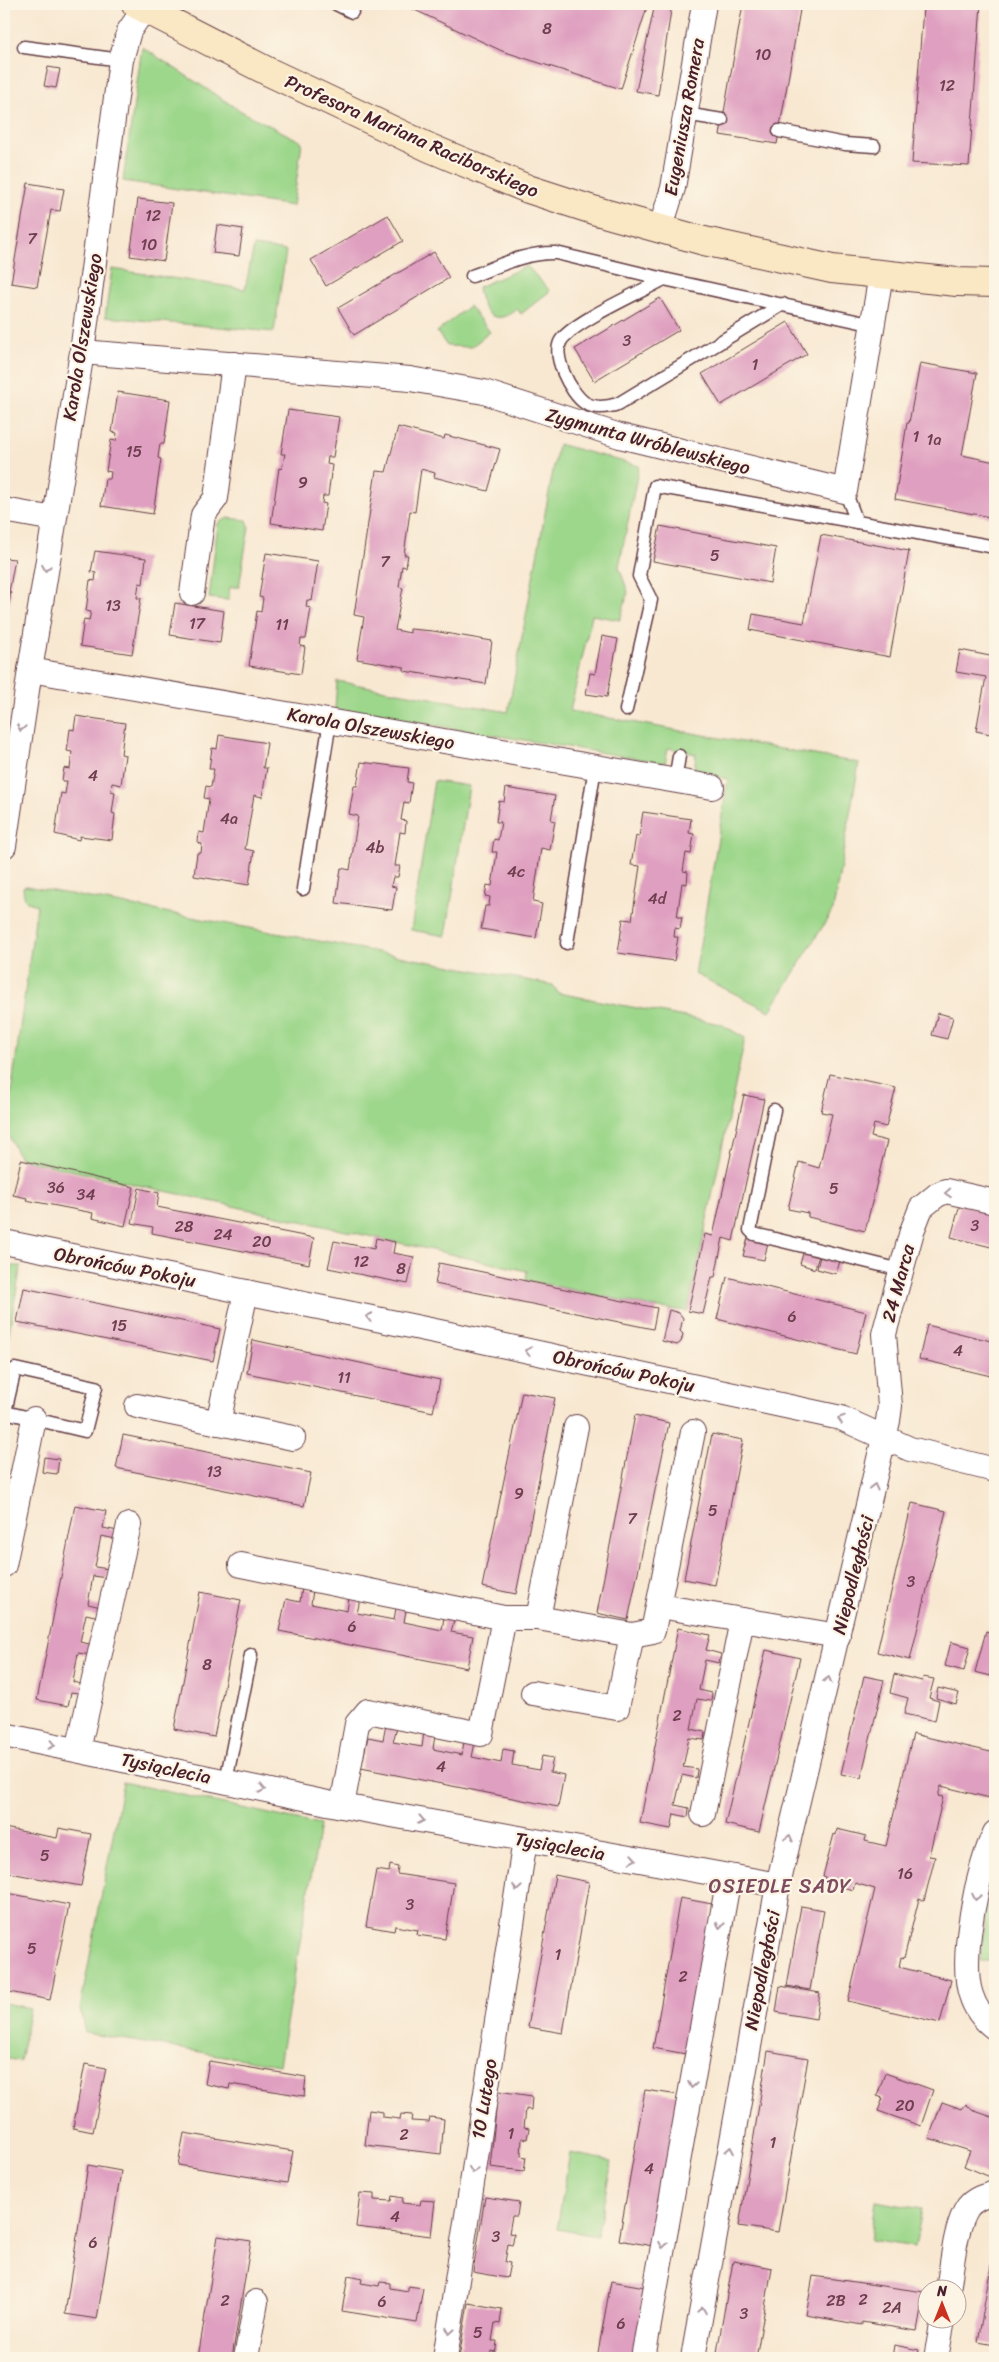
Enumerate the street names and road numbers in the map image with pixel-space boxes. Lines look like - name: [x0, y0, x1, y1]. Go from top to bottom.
- street label: Eugeniusza Romera: [654, 35, 714, 198]
- street label: Profesora Mariana Raciborskiego: [280, 65, 545, 207]
- street label: Karola Olszewskiego: [52, 250, 112, 423]
- street label: Zygmunta Wróblewskiego: [542, 398, 754, 484]
- street label: Karola Olszewskiego: [285, 697, 458, 759]
- street label: Obrońców Pokoju: [51, 1237, 199, 1297]
- street label: 24 Marca: [872, 1240, 924, 1326]
- street label: Obrońców Pokoju: [550, 1340, 698, 1402]
- street label: Niepodległości: [822, 1511, 884, 1638]
- street label: Tysiąclecia: [118, 1742, 214, 1794]
- street label: Tysiąclecia: [512, 1822, 608, 1870]
- street label: Niepodległości: [734, 1906, 790, 2033]
- street label: 10 Lutego: [461, 2056, 507, 2142]

